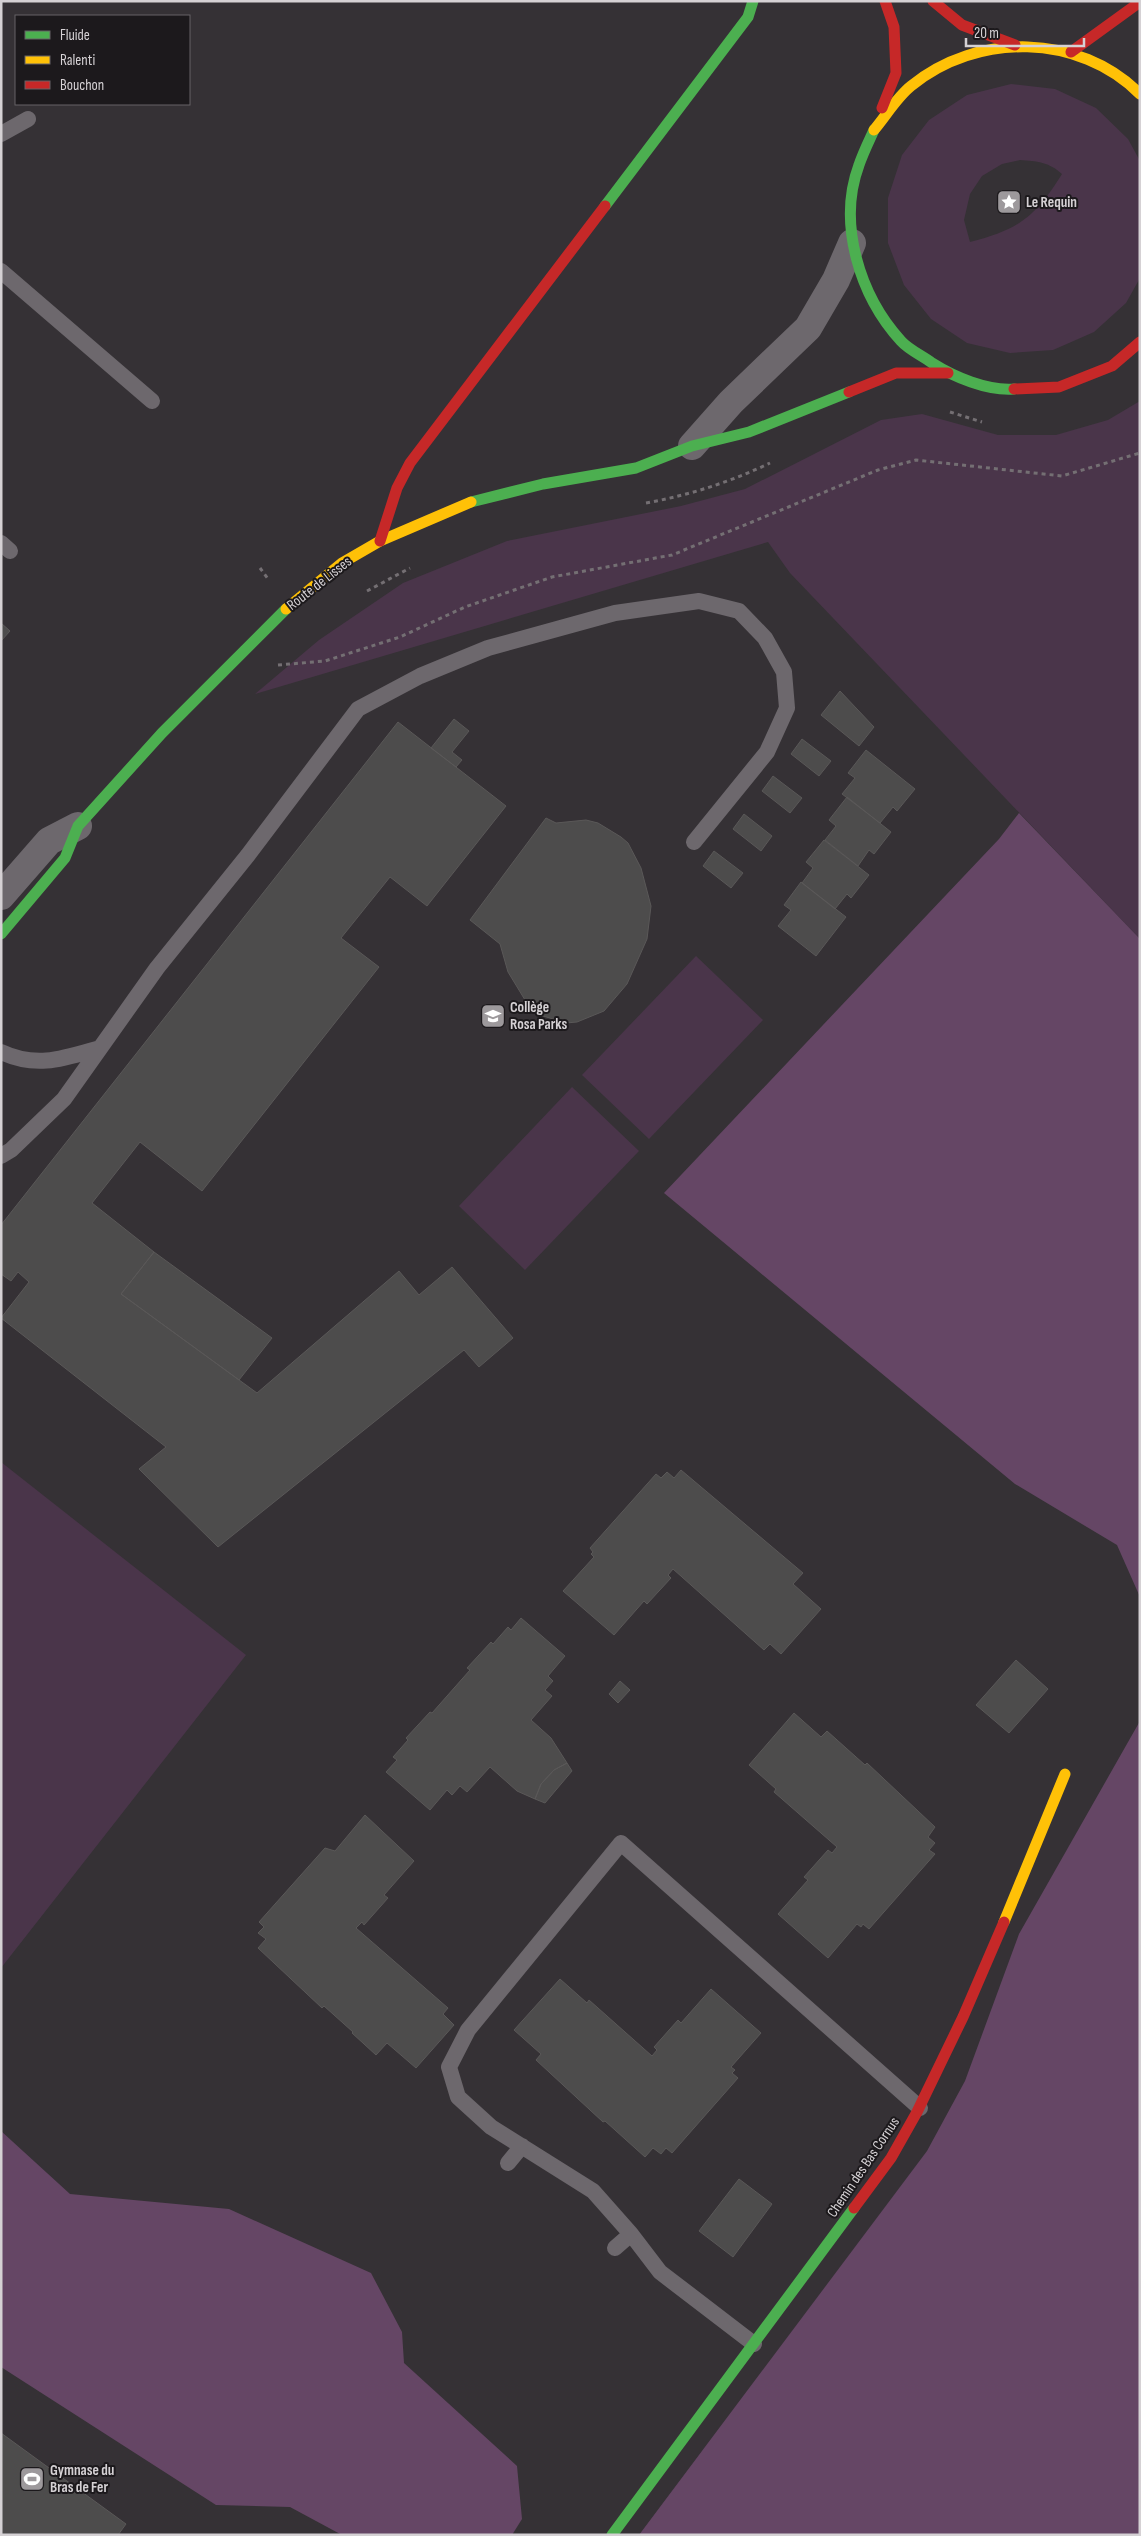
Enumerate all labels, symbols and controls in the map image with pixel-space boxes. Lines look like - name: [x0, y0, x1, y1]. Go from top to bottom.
- legend: [15, 15, 190, 105]
- scale bar: [966, 15, 1084, 47]
- text: 20 m: [974, 24, 999, 43]
- text: Fluide: [60, 26, 90, 45]
- text: Ralenti: [60, 51, 95, 70]
- text: Bouchon: [60, 76, 104, 95]
- place icon: Le Requin: [996, 189, 1022, 215]
- place label: Le Requin: [1026, 193, 1077, 212]
- street label: Route de Lisses: [283, 552, 356, 615]
- place label: Collège Rosa Parks: [510, 998, 567, 1034]
- school or university icon: Collège Rosa Parks: [480, 1003, 506, 1029]
- street label: Chemin des Bas Cornus: [823, 2113, 904, 2221]
- place label: Gymnase du Bras de Fer: [50, 2461, 114, 2497]
- sports icon: Gymnase du Bras de Fer: [19, 2466, 45, 2492]

